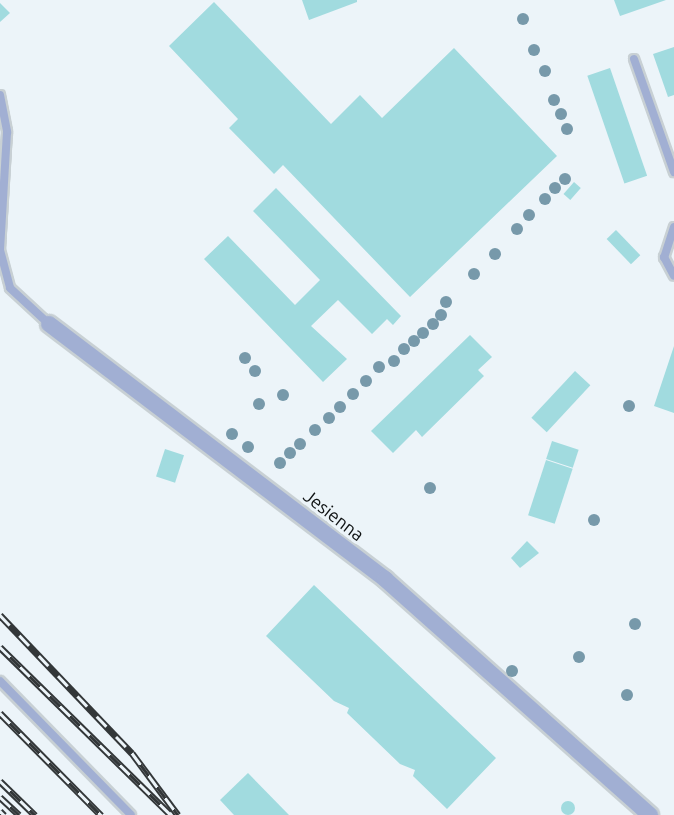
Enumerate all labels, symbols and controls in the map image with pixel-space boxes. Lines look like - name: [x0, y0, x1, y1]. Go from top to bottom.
- street label: Jesienna: [299, 485, 369, 545]

